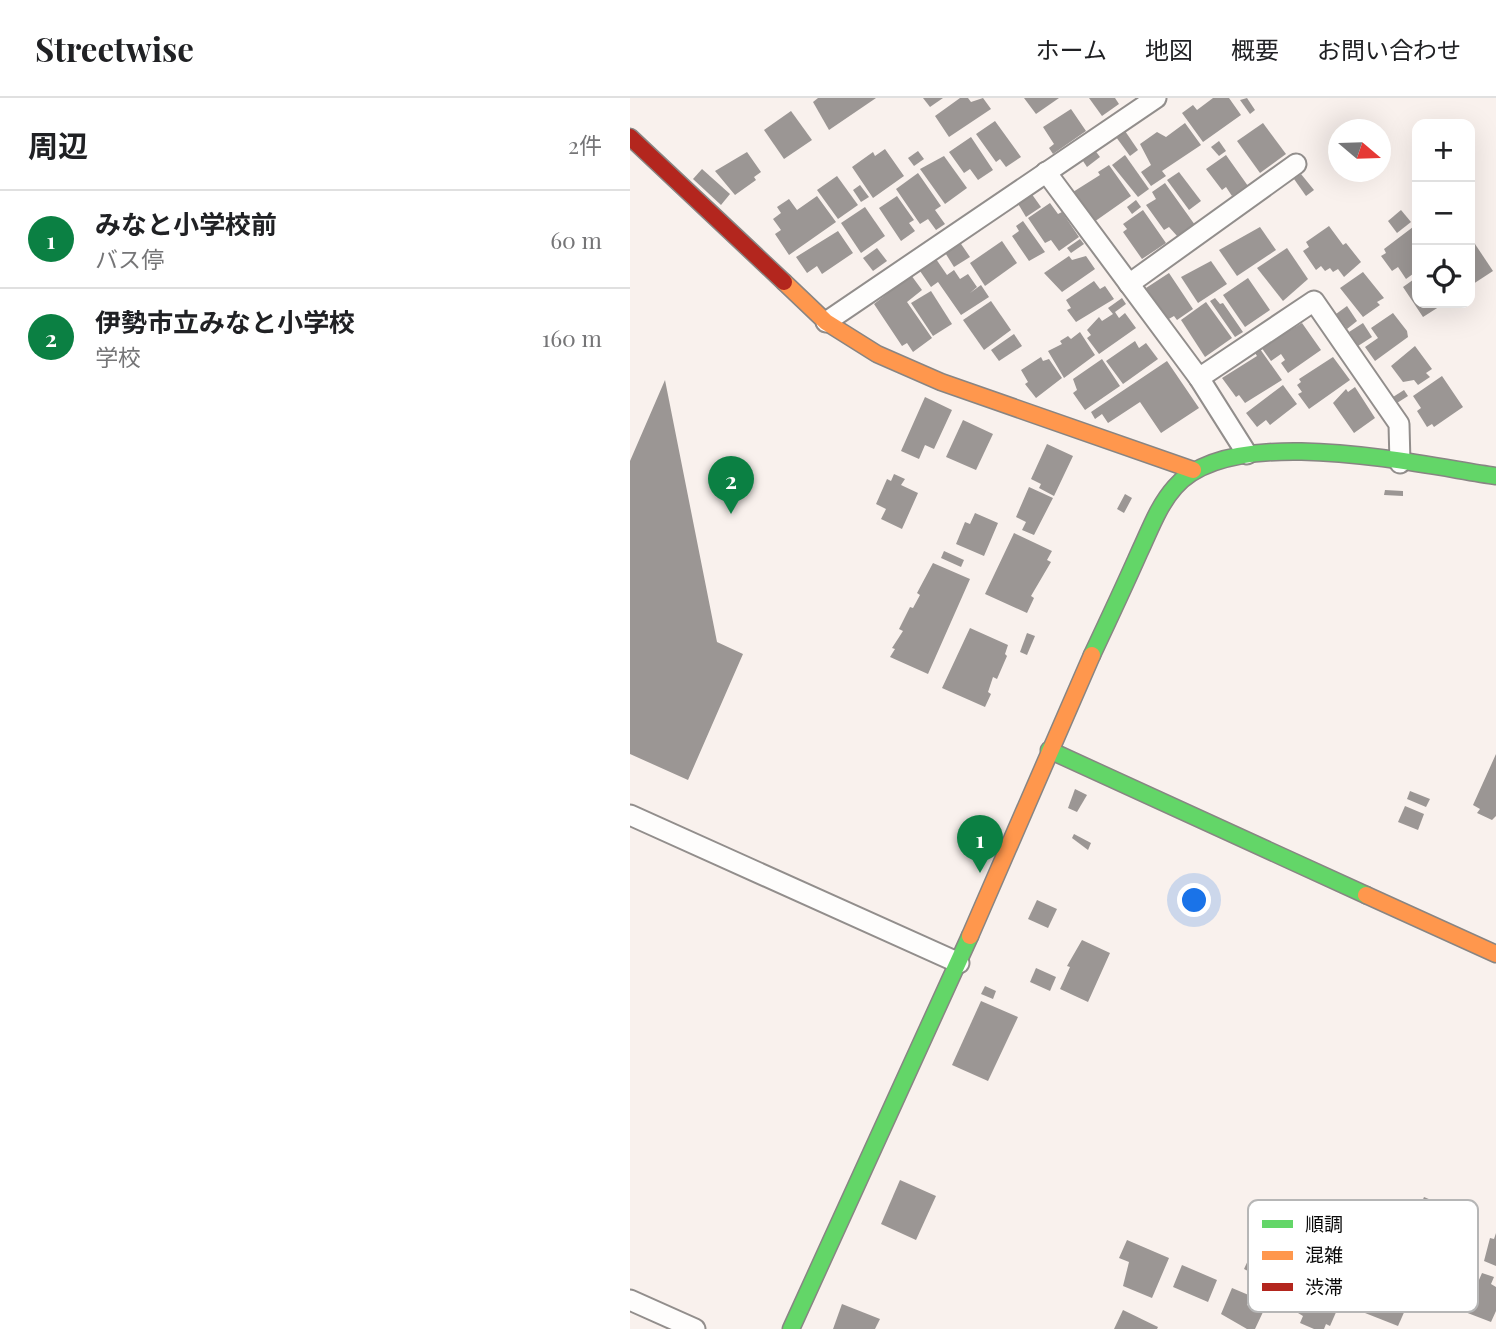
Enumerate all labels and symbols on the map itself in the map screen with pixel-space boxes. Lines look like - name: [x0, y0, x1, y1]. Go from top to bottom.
- north arrow: [1328, 119, 1391, 182]
- pin: 2: [708, 456, 754, 514]
- pin: 1: [957, 815, 1003, 873]
- your location: [1177, 883, 1211, 917]
- legend: [1248, 1200, 1478, 1312]
- text: 順調: [1305, 1210, 1343, 1236]
- text: 混雑: [1305, 1241, 1343, 1267]
- text: 渋滞: [1305, 1273, 1343, 1299]

